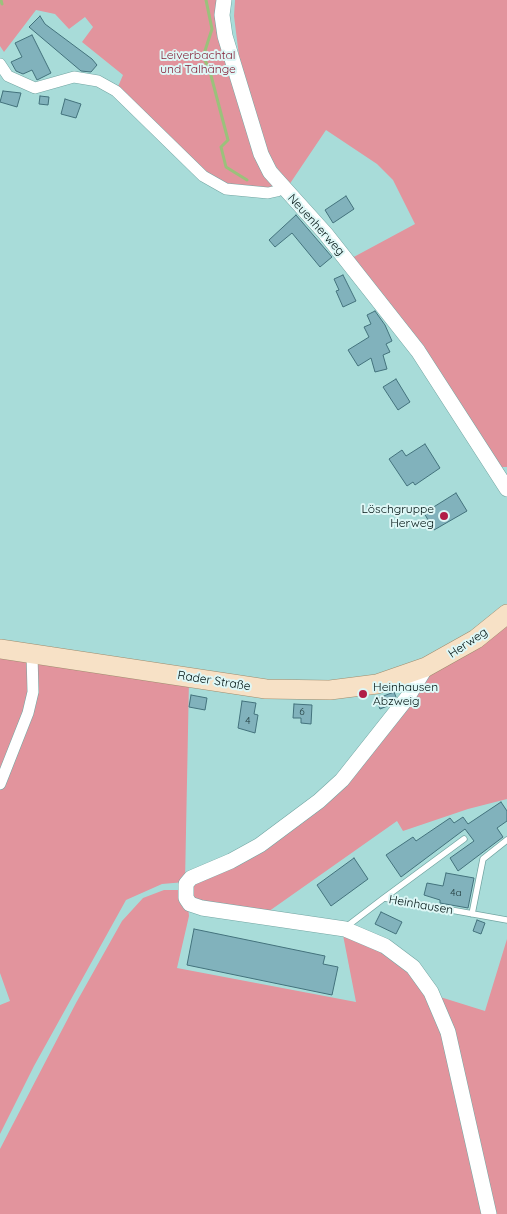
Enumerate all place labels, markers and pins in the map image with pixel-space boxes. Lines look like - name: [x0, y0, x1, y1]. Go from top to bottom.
- place label: Löschgruppe Herweg: [361, 502, 434, 530]
- marker: Löschgruppe Herweg: [438, 510, 450, 522]
- place label: Heinhausen Abzweig: [373, 680, 438, 708]
- marker: Heinhausen Abzweig: [357, 688, 369, 700]

